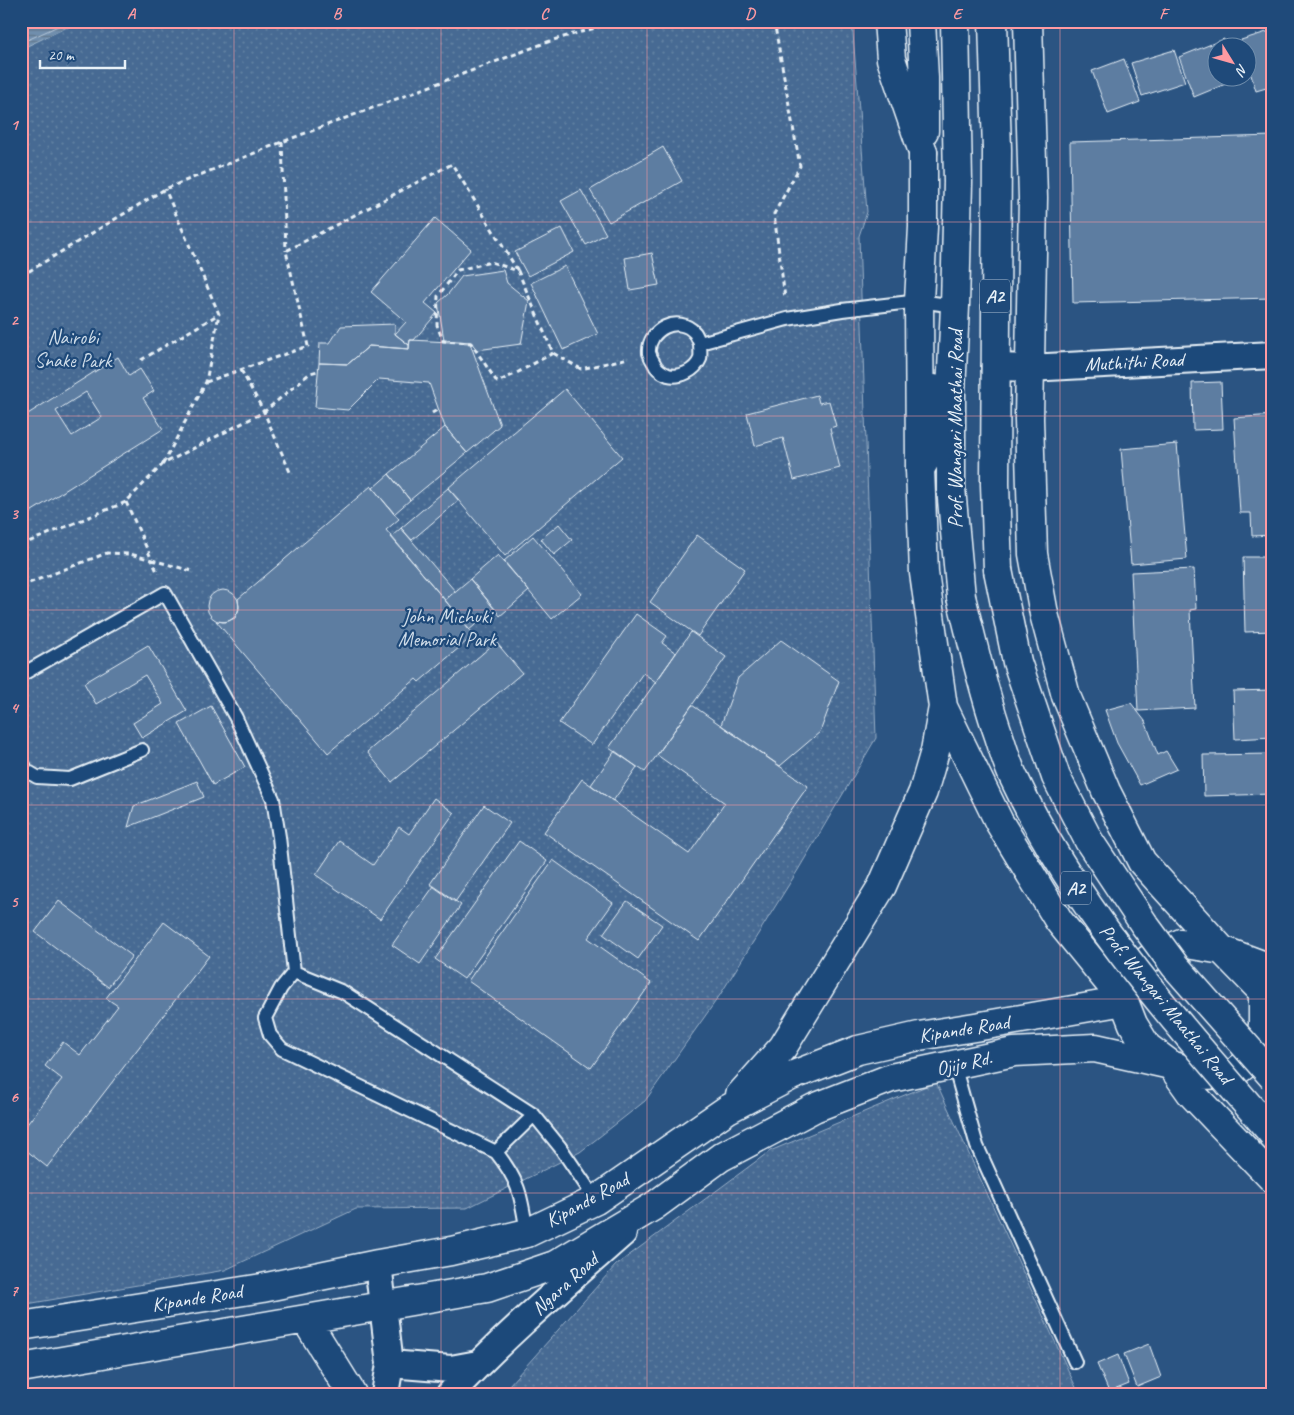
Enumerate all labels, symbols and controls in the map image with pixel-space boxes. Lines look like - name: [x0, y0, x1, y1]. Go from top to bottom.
- text: A: [127, 4, 137, 24]
- text: B: [333, 4, 343, 24]
- text: C: [540, 4, 550, 24]
- text: D: [745, 4, 756, 24]
- text: E: [953, 4, 964, 24]
- text: F: [1159, 4, 1170, 24]
- scale bar: [40, 38, 125, 70]
- north arrow: [1206, 38, 1256, 88]
- text: 20 m: [48, 46, 75, 65]
- text: N: [1231, 61, 1251, 80]
- text: 1: [10, 115, 19, 135]
- road number: A2: [980, 280, 1010, 312]
- text: 2: [10, 310, 19, 330]
- park label: Nairobi Snake Park: [35, 325, 113, 373]
- street label: Prof. Wangari Maathai Road: [943, 327, 968, 528]
- street label: Muthithi Road: [1084, 347, 1187, 377]
- text: 3: [10, 504, 19, 524]
- park label: John Michuki Memorial Park: [398, 604, 498, 652]
- text: 4: [10, 698, 19, 718]
- road number: A2: [1061, 871, 1091, 904]
- text: 5: [11, 892, 20, 912]
- street label: Prof. Wangari Maathai Road: [1094, 919, 1240, 1091]
- street label: Kipande Road: [917, 1009, 1014, 1048]
- street label: Ojijo Rd.: [934, 1045, 994, 1081]
- text: 6: [10, 1087, 19, 1107]
- street label: Kipande Road: [541, 1165, 636, 1233]
- street label: Ngara Road: [526, 1245, 606, 1321]
- street label: Kipande Road: [150, 1278, 247, 1317]
- text: 7: [10, 1281, 19, 1301]

